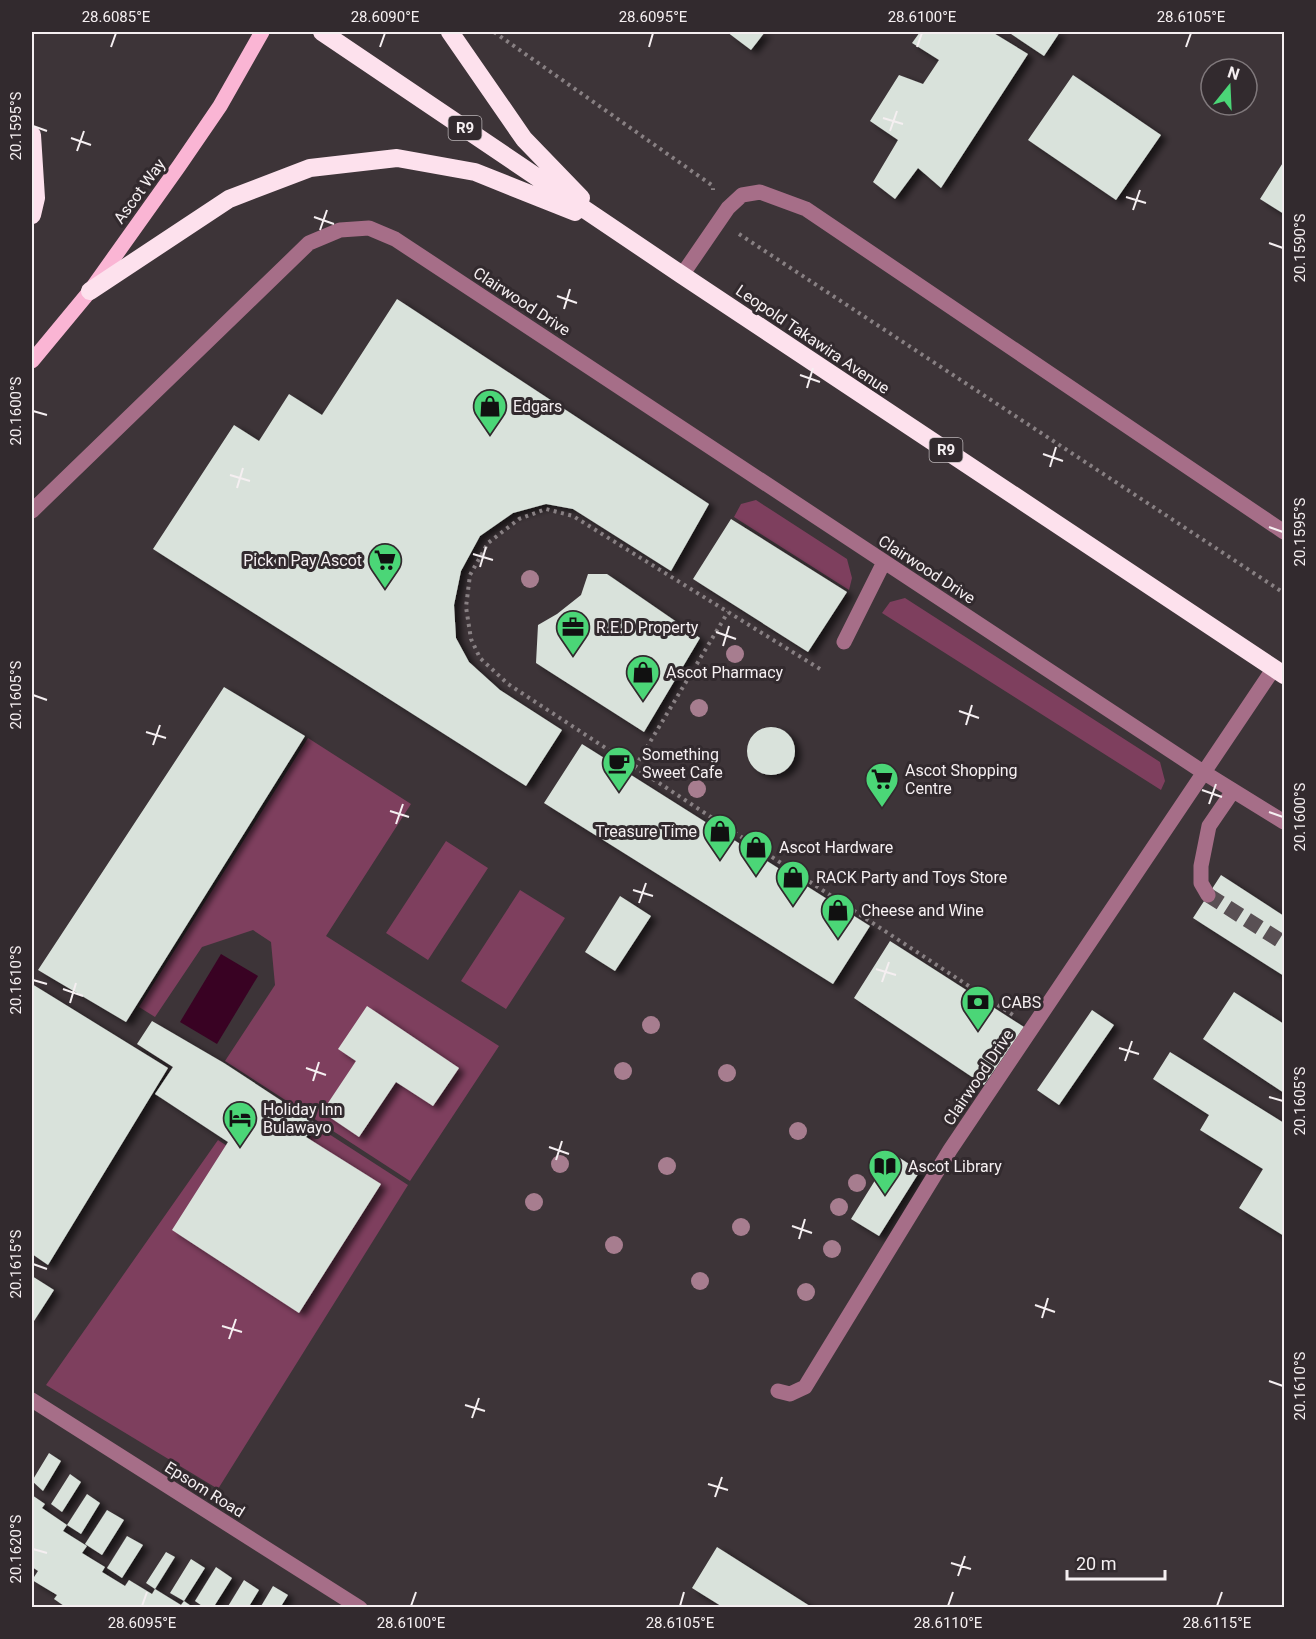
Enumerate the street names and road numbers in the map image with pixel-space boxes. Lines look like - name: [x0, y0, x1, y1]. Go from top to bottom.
- road number: R9: [448, 116, 482, 140]
- street label: Ascot Way: [110, 155, 170, 227]
- street label: Clairwood Drive: [470, 263, 574, 340]
- street label: Leopold Takawira Avenue: [732, 281, 893, 398]
- road number: R9: [930, 438, 962, 462]
- street label: Clairwood Drive: [875, 531, 979, 608]
- street label: Clairwood Drive: [939, 1026, 1018, 1129]
- street label: Epsom Road: [161, 1457, 248, 1521]

